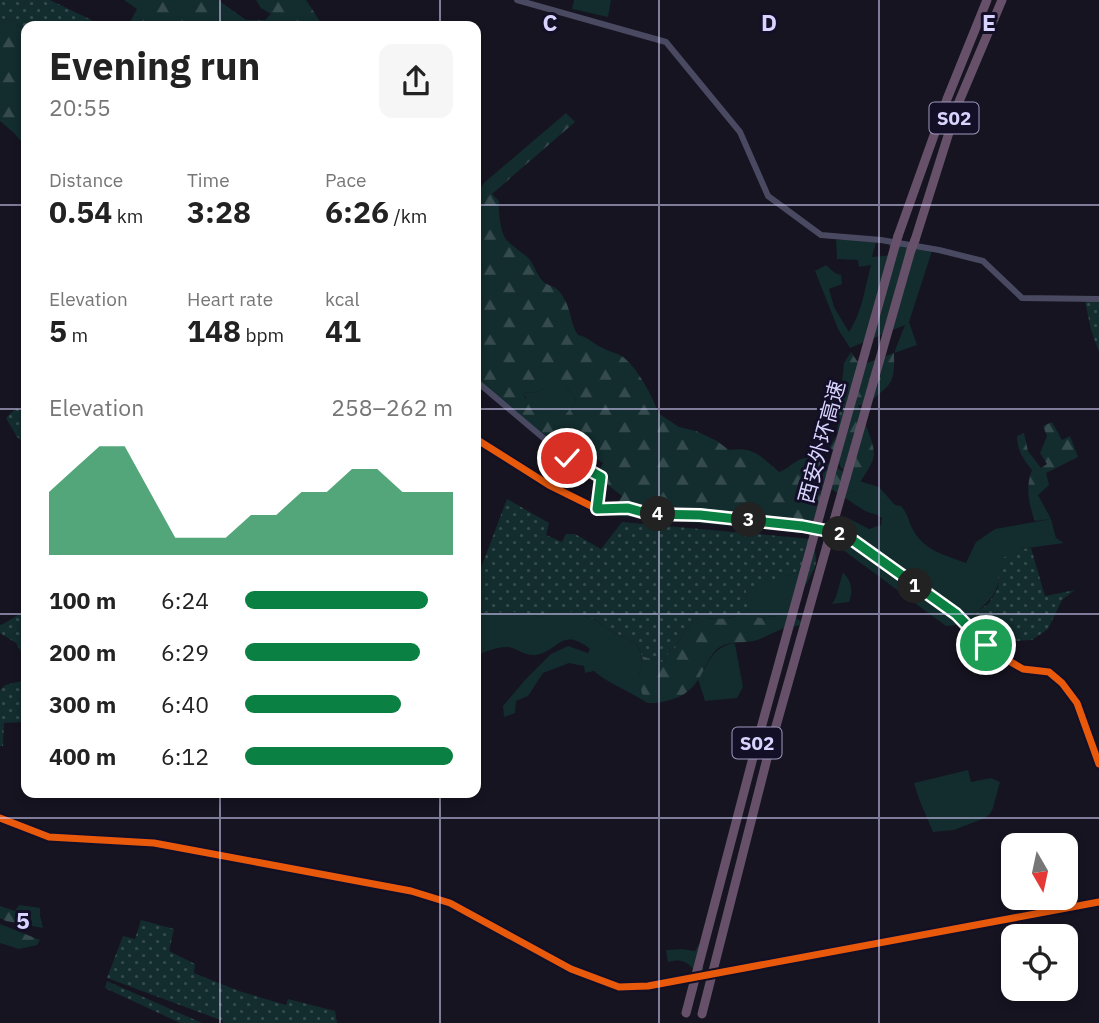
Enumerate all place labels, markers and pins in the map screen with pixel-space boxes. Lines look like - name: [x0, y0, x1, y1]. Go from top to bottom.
- pin: [537, 428, 597, 488]
- pin: 4: [640, 496, 676, 532]
- pin: 3: [732, 503, 766, 538]
- pin: 2: [822, 516, 858, 552]
- pin: 1: [898, 568, 932, 604]
- pin: [956, 615, 1016, 675]

